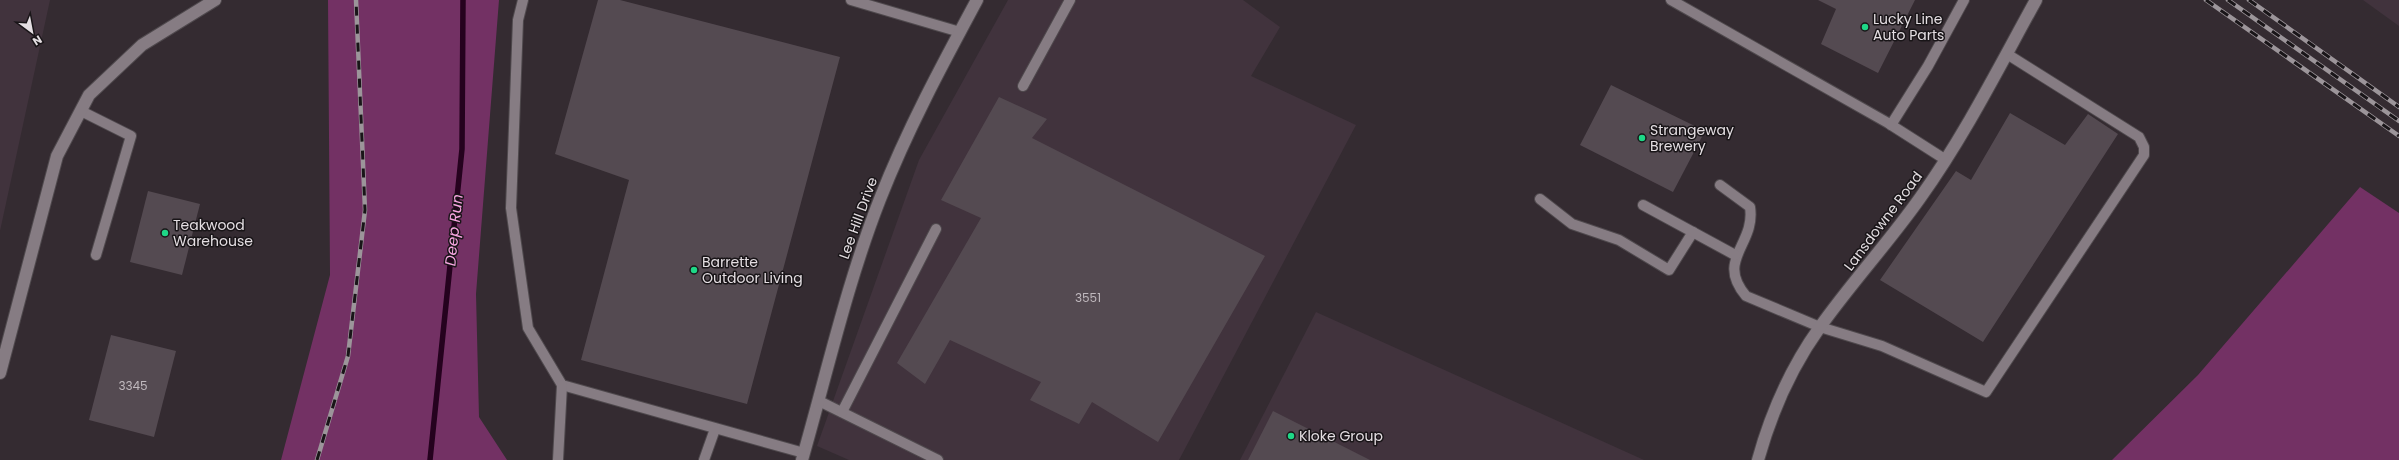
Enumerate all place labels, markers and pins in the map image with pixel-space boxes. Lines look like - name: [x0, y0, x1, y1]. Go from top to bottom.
- place label: Lucky Line Auto Parts: [1873, 9, 1944, 45]
- marker: Lucky Line Auto Parts: [1860, 22, 1870, 32]
- place label: Strangeway Brewery: [1650, 120, 1734, 156]
- marker: Strangeway Brewery: [1637, 133, 1647, 143]
- place label: Teakwood Warehouse: [173, 215, 253, 251]
- marker: Teakwood Warehouse: [160, 228, 170, 238]
- place label: Barrette Outdoor Living: [702, 252, 803, 288]
- marker: Barrette Outdoor Living: [689, 265, 699, 275]
- place label: Kloke Group: [1299, 426, 1383, 446]
- marker: Kloke Group: [1286, 431, 1296, 441]

